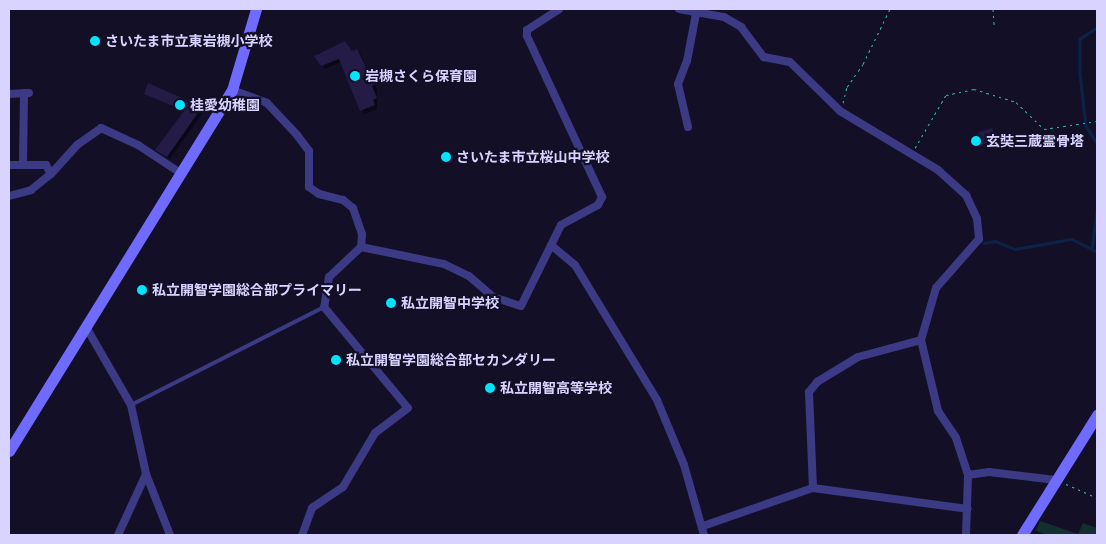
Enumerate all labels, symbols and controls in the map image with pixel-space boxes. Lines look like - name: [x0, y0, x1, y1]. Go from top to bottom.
- place label: さいたま市立東岩槻小学校: [105, 33, 273, 49]
- marker: さいたま市立東岩槻小学校: [89, 35, 101, 47]
- place label: 岩槻さくら保育園: [365, 68, 477, 84]
- marker: 岩槻さくら保育園: [349, 70, 361, 82]
- place label: 桂愛幼稚園: [190, 97, 260, 113]
- marker: 桂愛幼稚園: [174, 99, 186, 111]
- place label: 玄奘三蔵霊骨塔: [986, 133, 1084, 149]
- marker: 玄奘三蔵霊骨塔: [970, 135, 982, 147]
- place label: さいたま市立桜山中学校: [456, 149, 610, 165]
- marker: さいたま市立桜山中学校: [440, 151, 452, 163]
- place label: 私立開智学園総合部プライマリー: [152, 282, 362, 298]
- marker: 私立開智学園総合部プライマリー: [136, 284, 148, 296]
- place label: 私立開智中学校: [401, 295, 499, 311]
- marker: 私立開智中学校: [385, 297, 397, 309]
- place label: 私立開智学園総合部セカンダリー: [346, 352, 556, 368]
- marker: 私立開智学園総合部セカンダリー: [330, 354, 342, 366]
- place label: 私立開智高等学校: [500, 380, 612, 396]
- marker: 私立開智高等学校: [484, 382, 496, 394]

